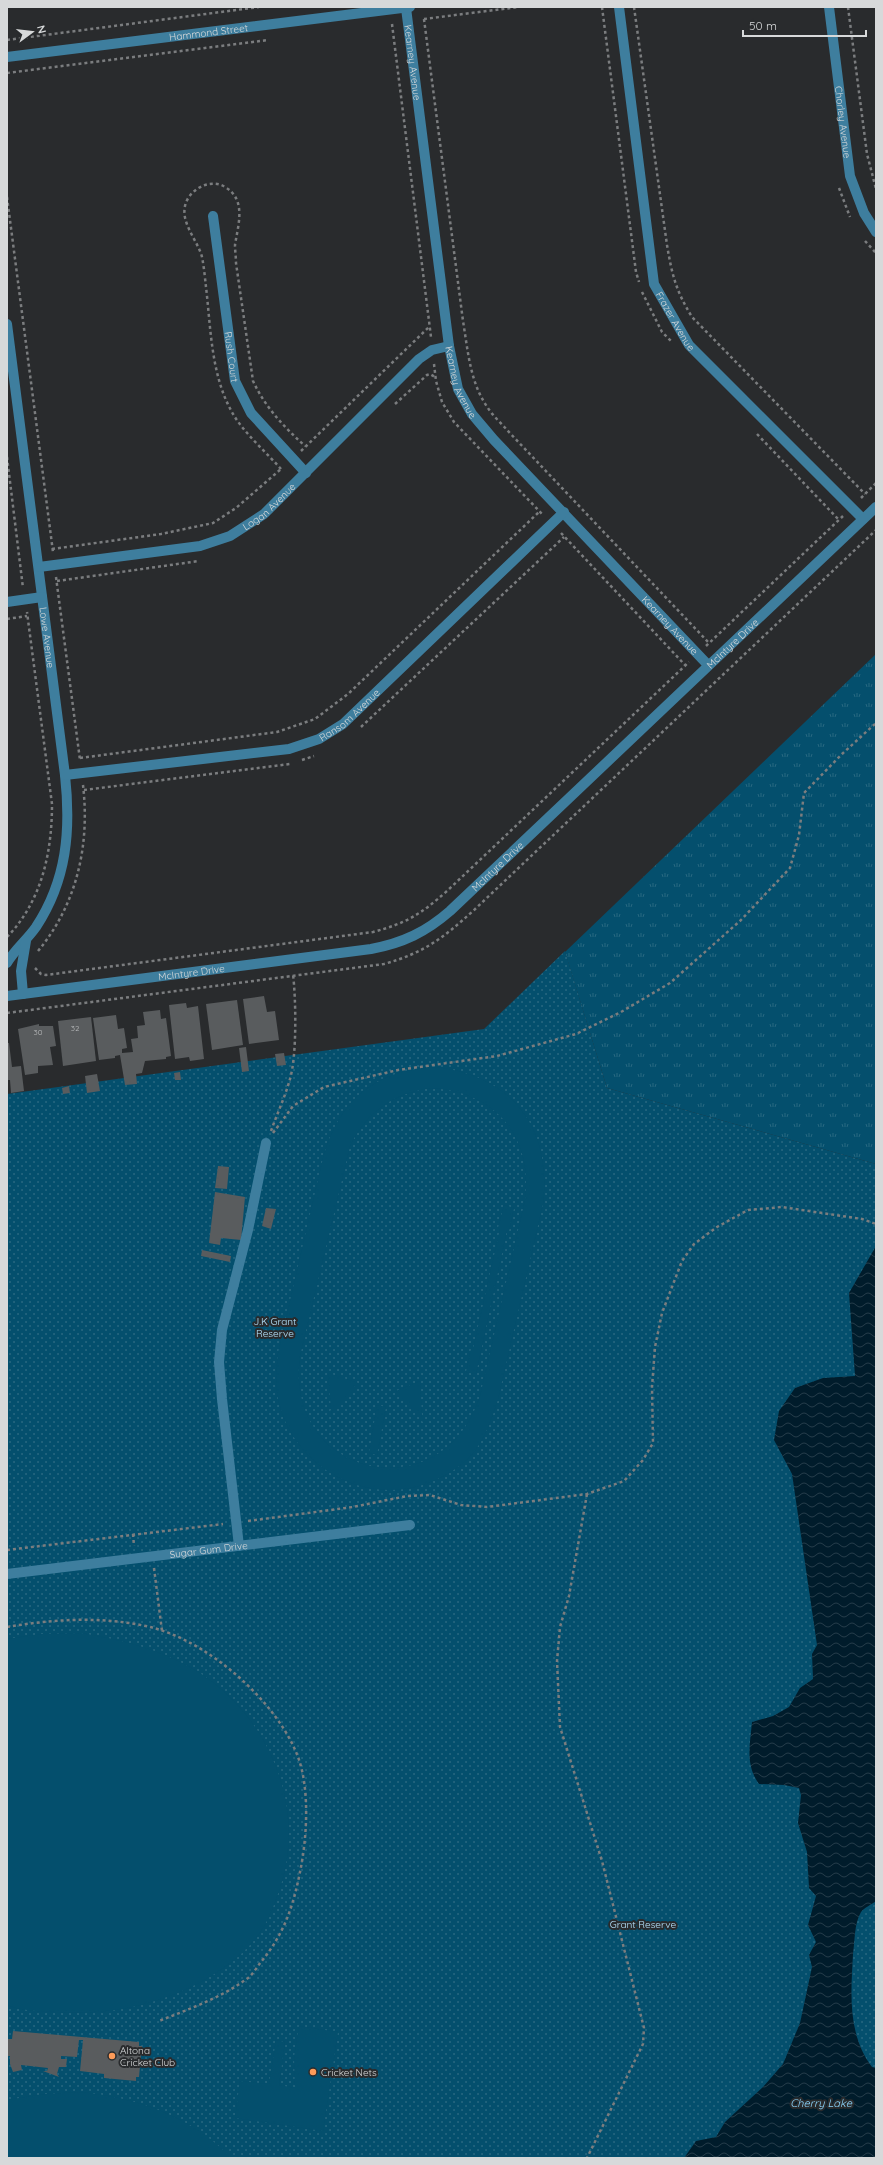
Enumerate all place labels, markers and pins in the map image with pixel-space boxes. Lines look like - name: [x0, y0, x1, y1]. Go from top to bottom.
- place label: Altona Cricket Club: [120, 2044, 175, 2069]
- marker: Altona Cricket Club: [107, 2051, 117, 2061]
- place label: Cricket Nets: [321, 2066, 377, 2079]
- marker: Cricket Nets: [308, 2067, 318, 2077]

